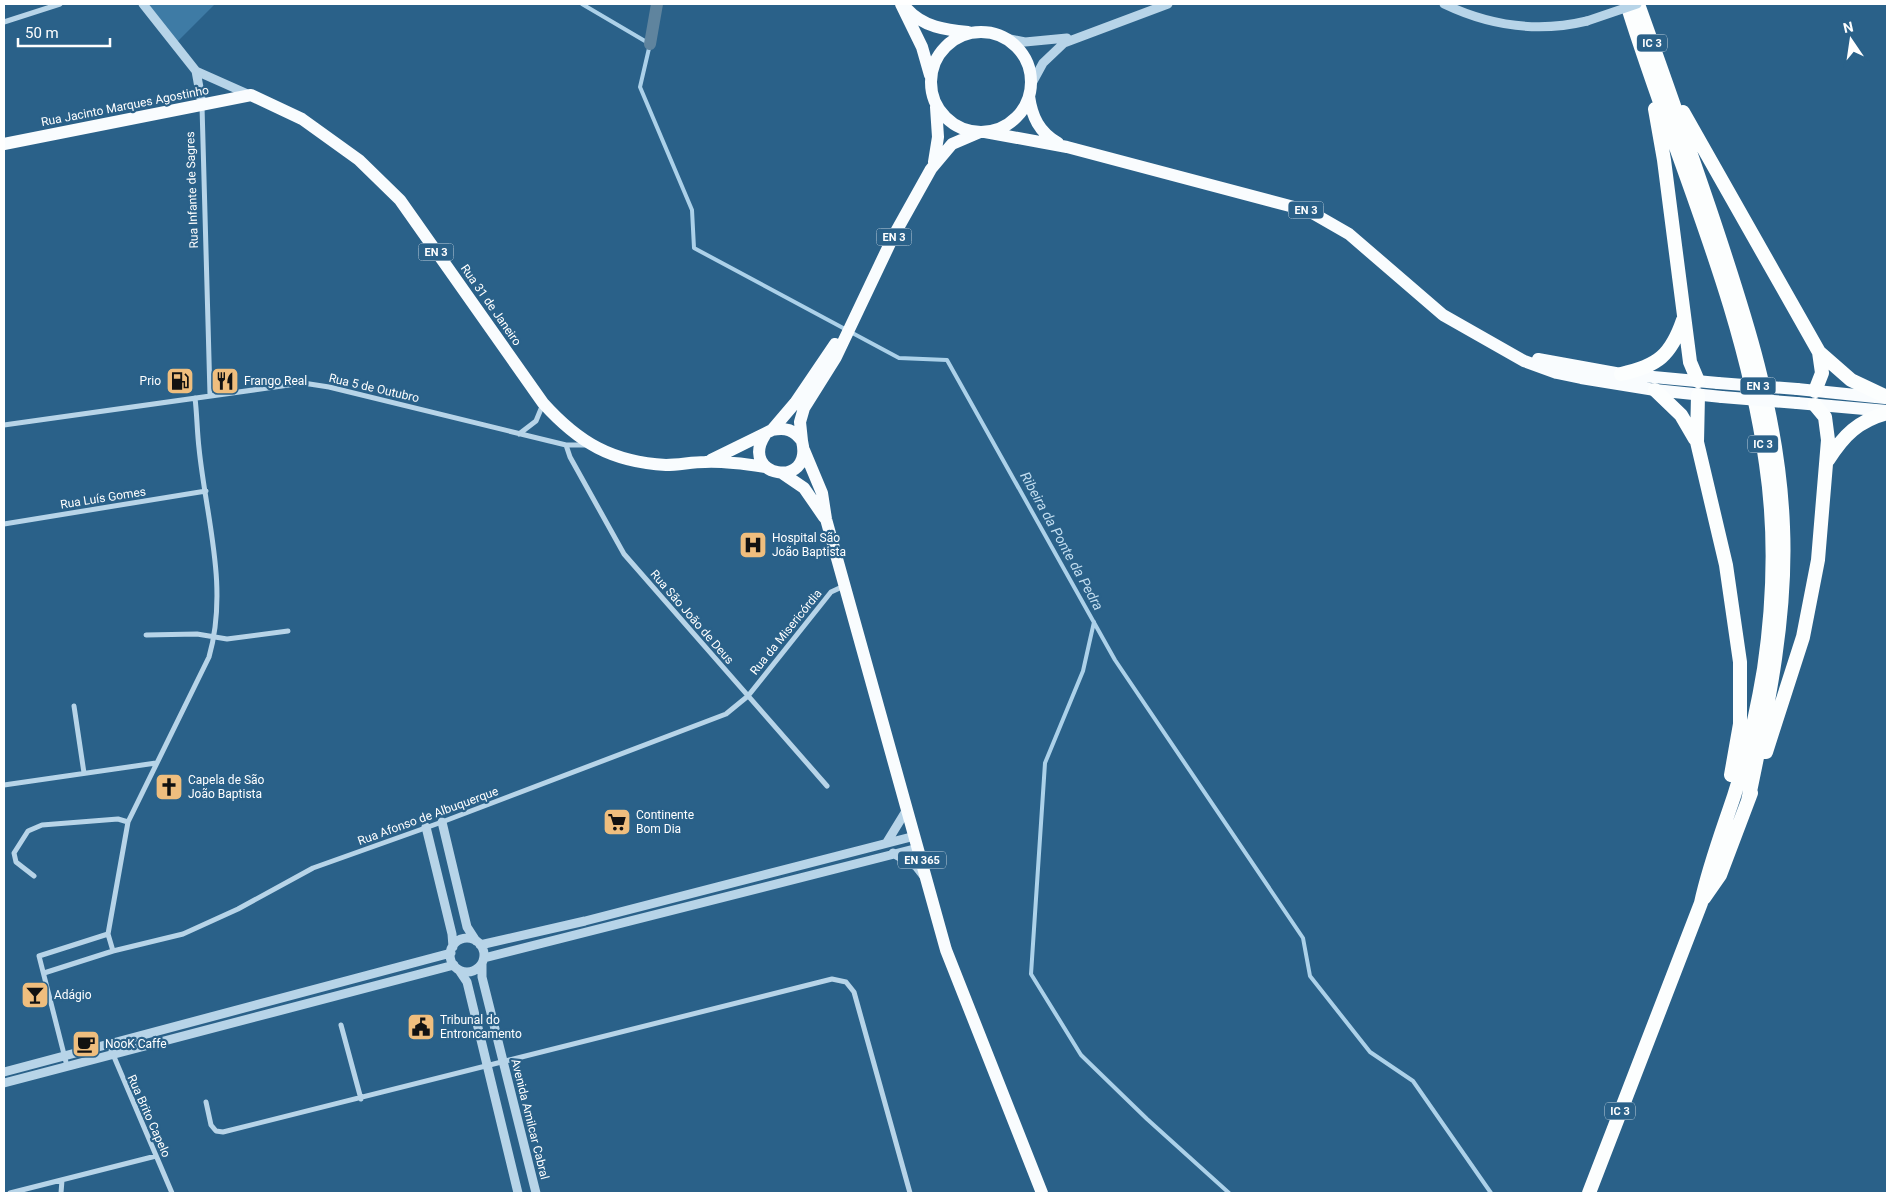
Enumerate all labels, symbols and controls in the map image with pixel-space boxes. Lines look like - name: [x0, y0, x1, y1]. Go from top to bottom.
- scale bar: [18, 15, 110, 47]
- north arrow: [1826, 15, 1876, 65]
- text: N: [1841, 18, 1855, 36]
- text: 50 m: [25, 24, 59, 42]
- road number: IC 3: [1637, 34, 1667, 52]
- street label: Rua Jacinto Marques Agostinho: [40, 83, 210, 129]
- street label: Rua Infante de Sagres: [183, 131, 201, 249]
- road number: EN 3: [1288, 202, 1324, 218]
- road number: EN 3: [876, 228, 912, 246]
- road number: EN 3: [418, 243, 454, 260]
- street label: Rua 31 de Janeiro: [458, 262, 524, 348]
- fuel station icon: Prio: [165, 366, 195, 396]
- restaurant icon: Frango Real: [210, 366, 240, 396]
- street label: Rua 5 de Outubro: [327, 371, 421, 405]
- place label: Prio: [140, 374, 161, 388]
- place label: Frango Real: [244, 374, 307, 388]
- road number: EN 3: [1740, 378, 1776, 394]
- road number: IC 3: [1748, 436, 1778, 452]
- water label: Ribeira da Ponte da Pedra: [1017, 469, 1107, 613]
- street label: Rua Luís Gomes: [59, 484, 147, 512]
- hospital icon: Hospital São João Baptista: [738, 530, 768, 560]
- place label: Hospital São João Baptista: [772, 531, 846, 559]
- street label: Rua São João de Deus: [647, 567, 737, 667]
- street label: Rua da Misericórdia: [747, 586, 825, 678]
- church icon: Capela de São João Baptista: [154, 772, 184, 802]
- place label: Capela de São João Baptista: [188, 773, 265, 801]
- street label: Rua Afonso de Albuquerque: [356, 784, 500, 848]
- supermarket icon: Continente Bom Dia: [602, 807, 632, 837]
- place label: Continente Bom Dia: [636, 808, 694, 836]
- road number: EN 365: [898, 852, 946, 868]
- bar icon: Adágio: [20, 980, 50, 1010]
- place label: Adágio: [54, 988, 92, 1002]
- public building icon: Tribunal do Entroncamento: [406, 1012, 436, 1042]
- place label: Tribunal do Entroncamento: [440, 1013, 522, 1041]
- cafe icon: NooK Caffe: [71, 1029, 101, 1059]
- place label: NooK Caffe: [105, 1037, 167, 1051]
- street label: Avenida Amilcar Cabral: [508, 1057, 552, 1181]
- street label: Rua Brito Capelo: [125, 1073, 174, 1160]
- road number: IC 3: [1605, 1102, 1635, 1120]

